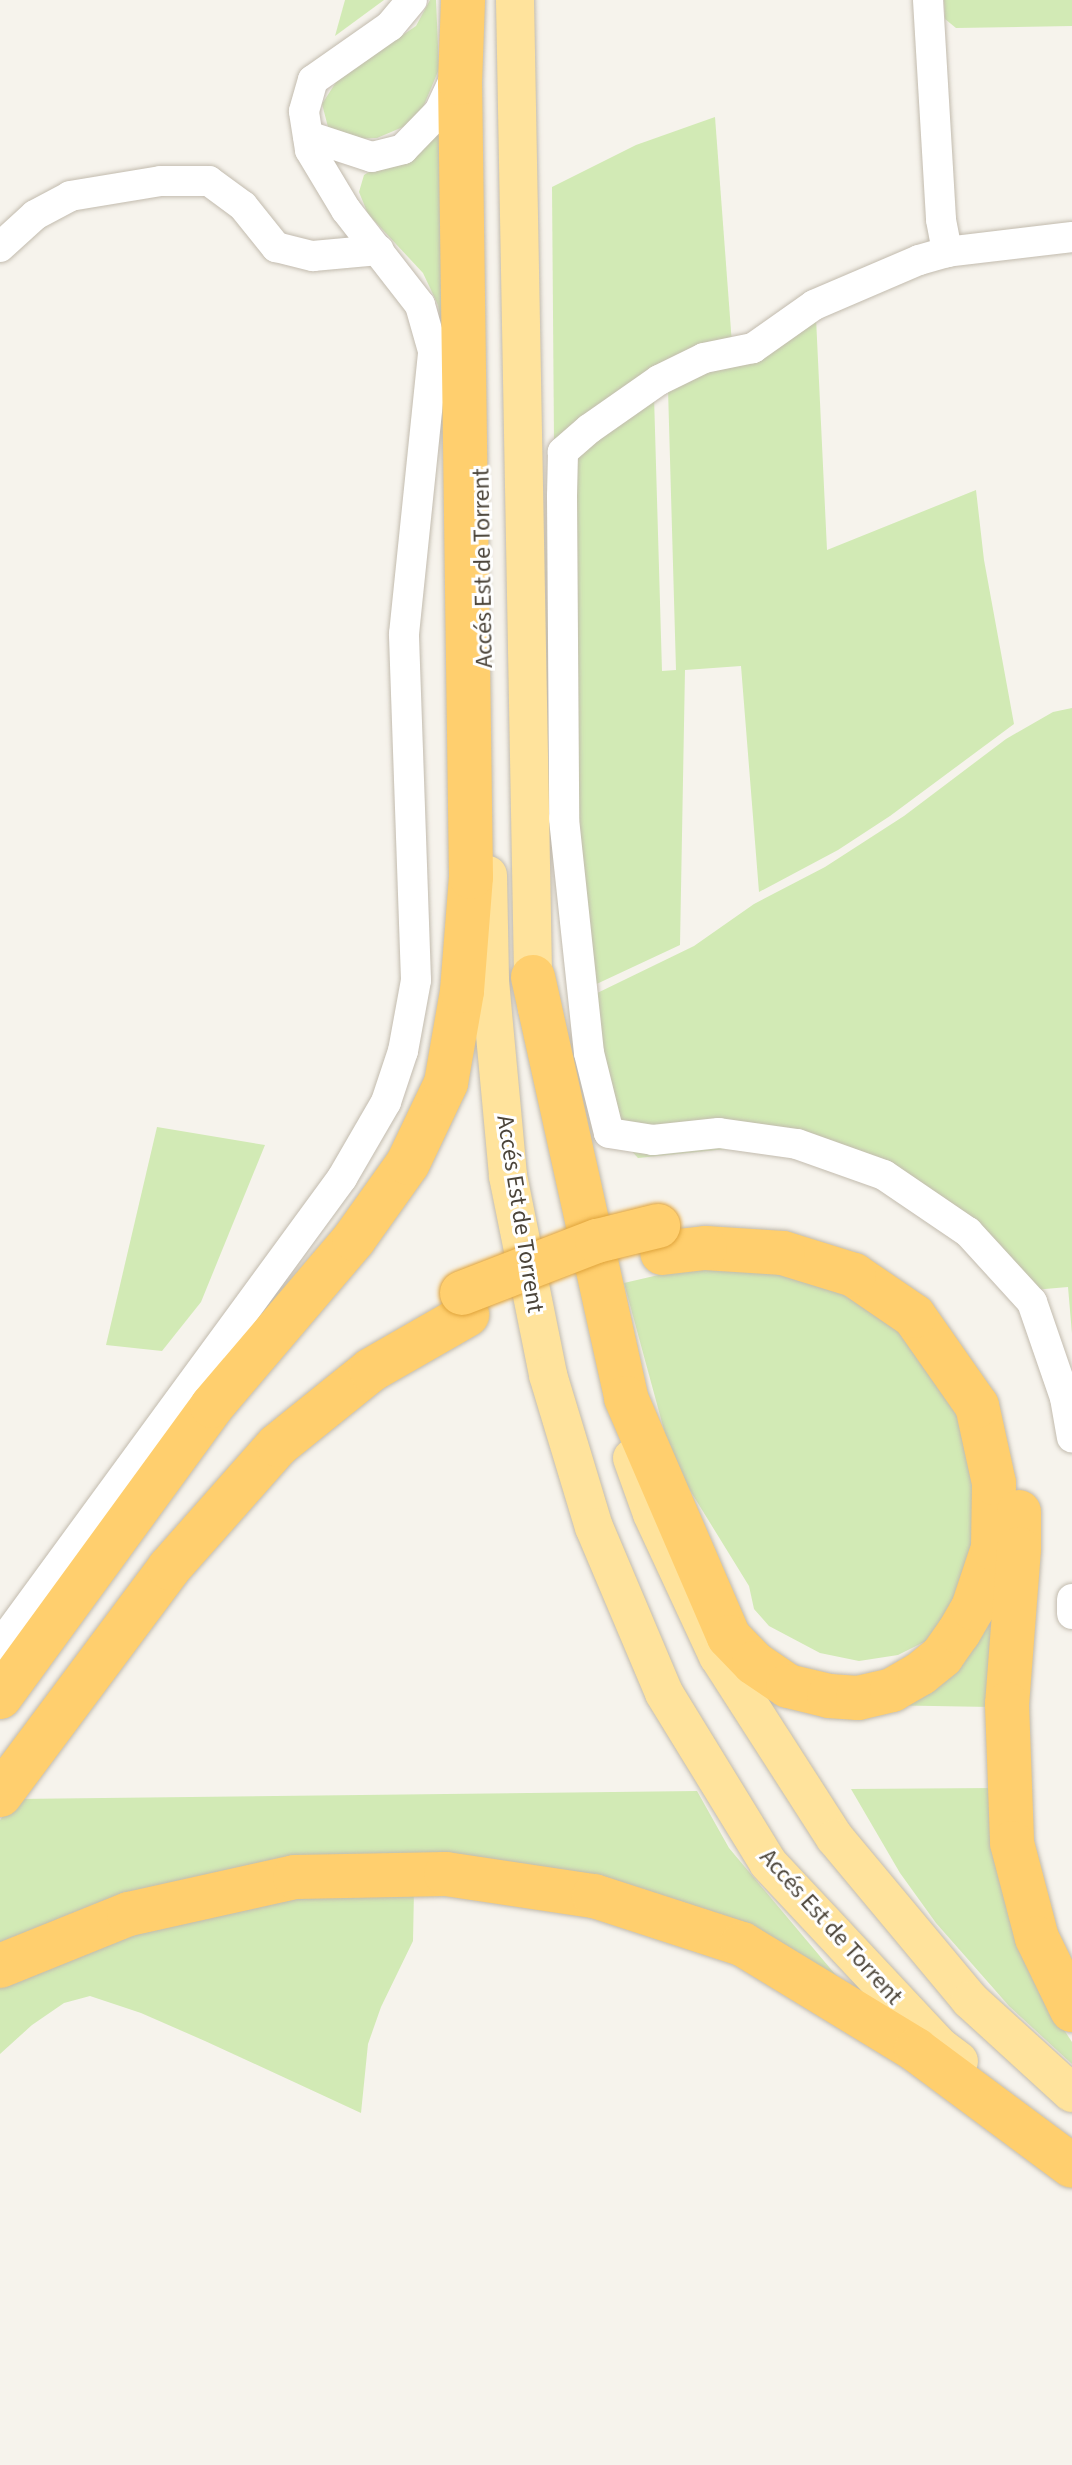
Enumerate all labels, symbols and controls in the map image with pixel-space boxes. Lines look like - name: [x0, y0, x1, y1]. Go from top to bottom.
- street label: Accés Est de Torrent: [467, 468, 499, 668]
- street label: Accés Est de Torrent: [490, 1113, 550, 1315]
- street label: Accés Est de Torrent: [753, 1843, 909, 2011]

